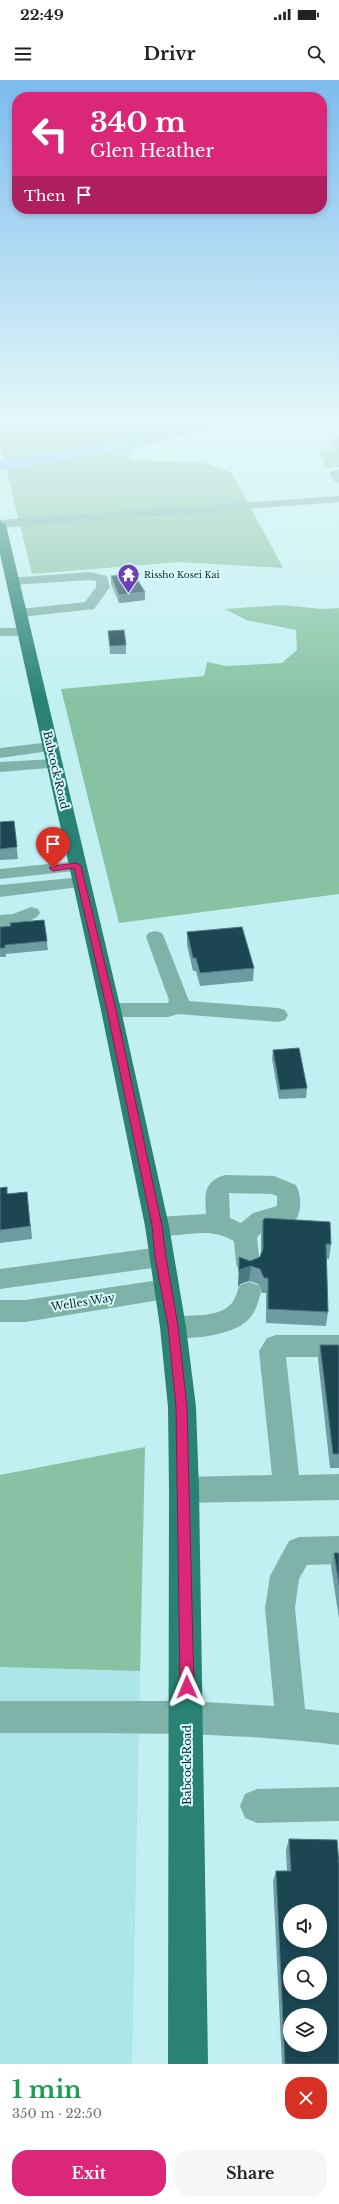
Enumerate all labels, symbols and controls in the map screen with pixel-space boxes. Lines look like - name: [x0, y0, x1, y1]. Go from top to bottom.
- text: 22:49: [20, 5, 64, 24]
- icon: menu: [12, 43, 34, 65]
- text: Drivr: [143, 43, 196, 65]
- icon: search: [305, 43, 327, 65]
- text: 340 m: [90, 105, 186, 140]
- icon: left: [24, 108, 76, 160]
- text: Glen Heather: [90, 140, 214, 162]
- icon: arrive: [73, 184, 95, 206]
- text: Then: [24, 186, 65, 205]
- temple icon: Rissho Kosei Kai: [116, 561, 142, 594]
- place label: Rissho Kosei Kai: [144, 569, 220, 580]
- street label: Babcock Road: [40, 730, 72, 811]
- pin: [36, 827, 70, 868]
- icon: arrive: [42, 833, 64, 855]
- street label: Welles Way: [49, 1290, 116, 1314]
- position arrow: [166, 1666, 208, 1708]
- street label: Babcock Road: [180, 1725, 194, 1805]
- map controls: [283, 1904, 327, 2052]
- button: sound: [283, 1904, 327, 1948]
- button: search: [283, 1956, 327, 2000]
- button: layers: [283, 2008, 327, 2052]
- text: 1 min: [12, 2075, 82, 2104]
- button: close: [285, 2077, 327, 2119]
- text: 350 m · 22:50: [12, 2105, 102, 2122]
- button: Exit: [12, 2150, 166, 2196]
- button: Share: [174, 2150, 327, 2196]

